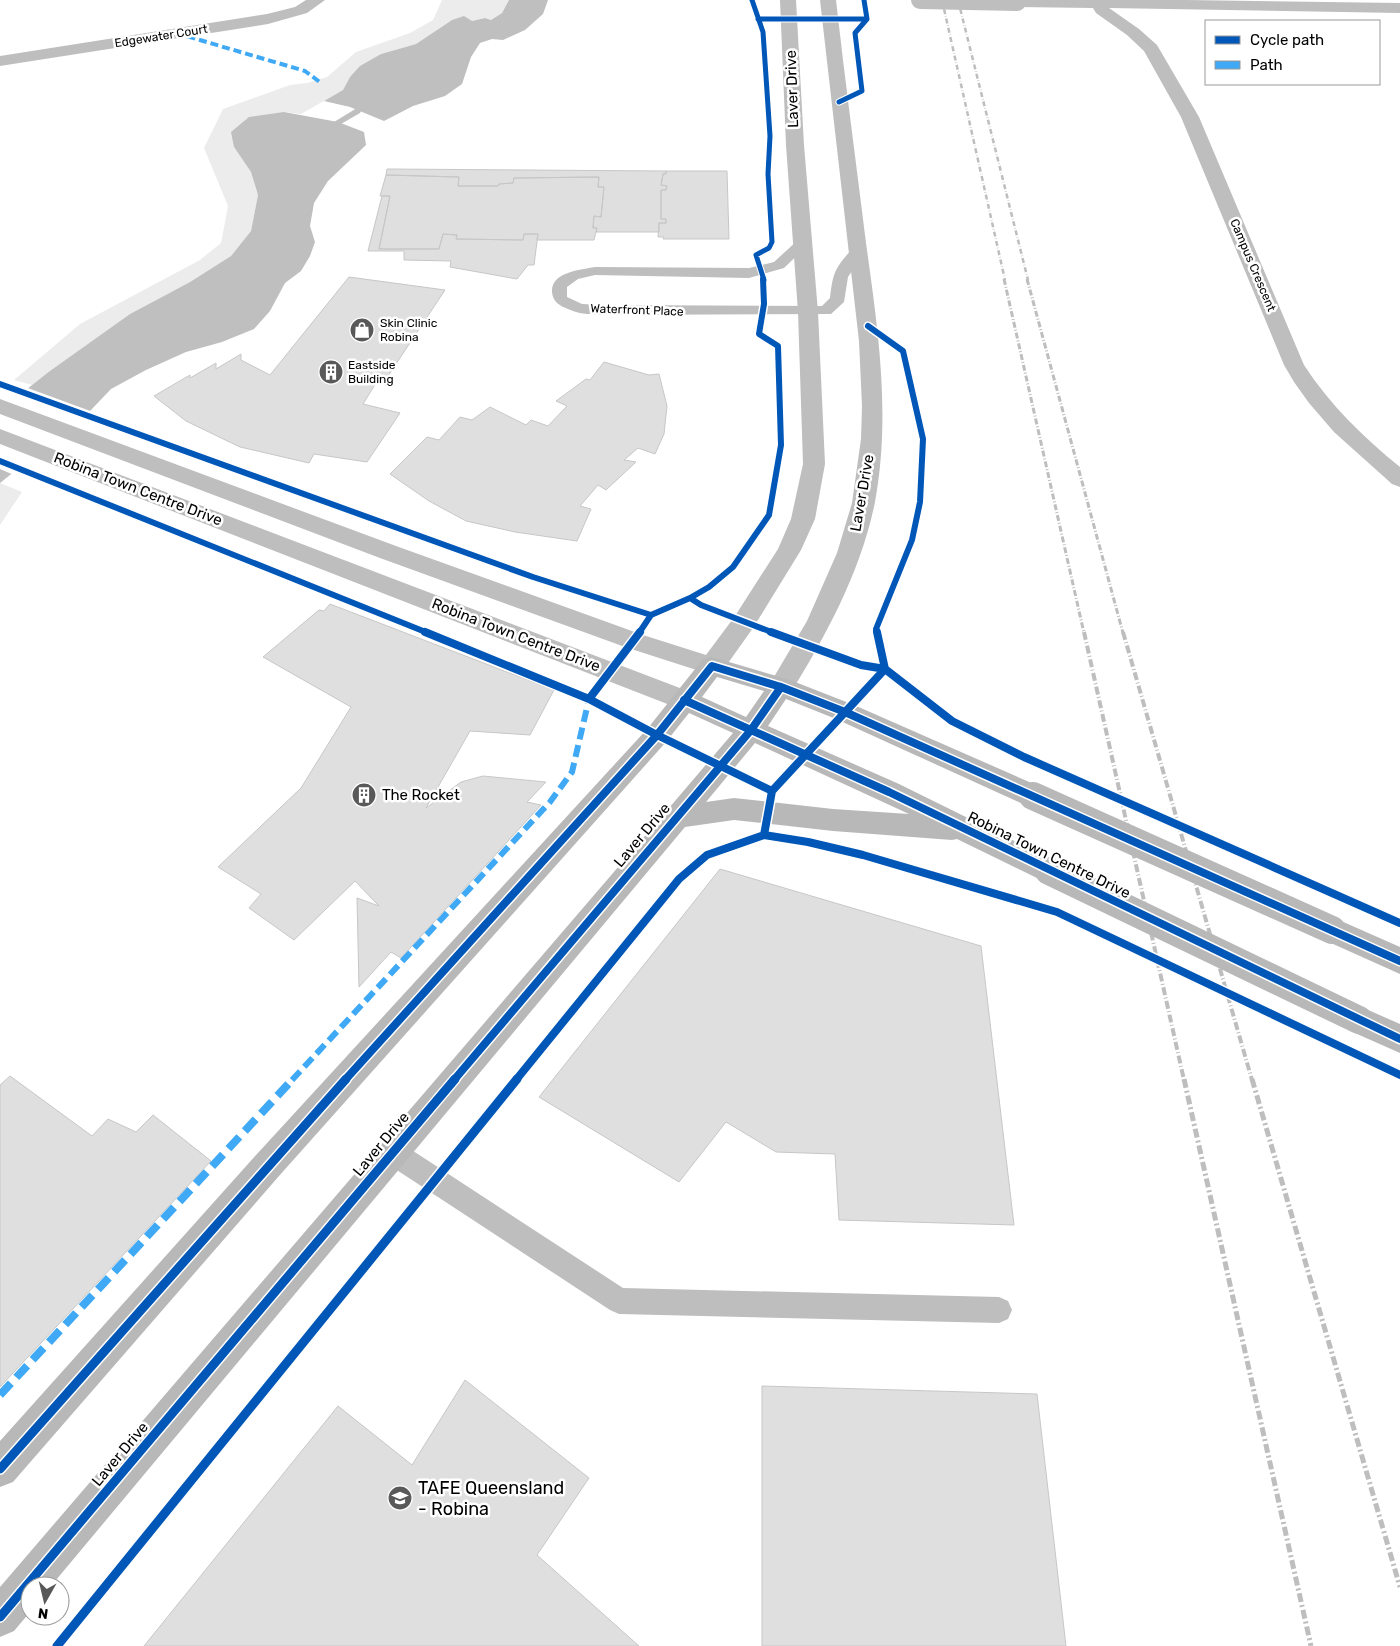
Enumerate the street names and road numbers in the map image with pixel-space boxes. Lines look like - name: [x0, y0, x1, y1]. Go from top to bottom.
- street label: Edgewater Court: [113, 22, 209, 50]
- street label: Laver Drive: [782, 50, 802, 128]
- street label: Campus Crescent: [1227, 217, 1279, 314]
- street label: Waterfront Place: [590, 301, 684, 319]
- street label: Robina Town Centre Drive: [51, 449, 225, 529]
- street label: Laver Drive: [846, 453, 878, 533]
- street label: Robina Town Centre Drive: [429, 595, 603, 675]
- street label: Laver Drive: [610, 799, 674, 871]
- street label: Robina Town Centre Drive: [965, 808, 1133, 902]
- street label: Laver Drive: [349, 1108, 413, 1180]
- street label: Laver Drive: [88, 1418, 152, 1490]

